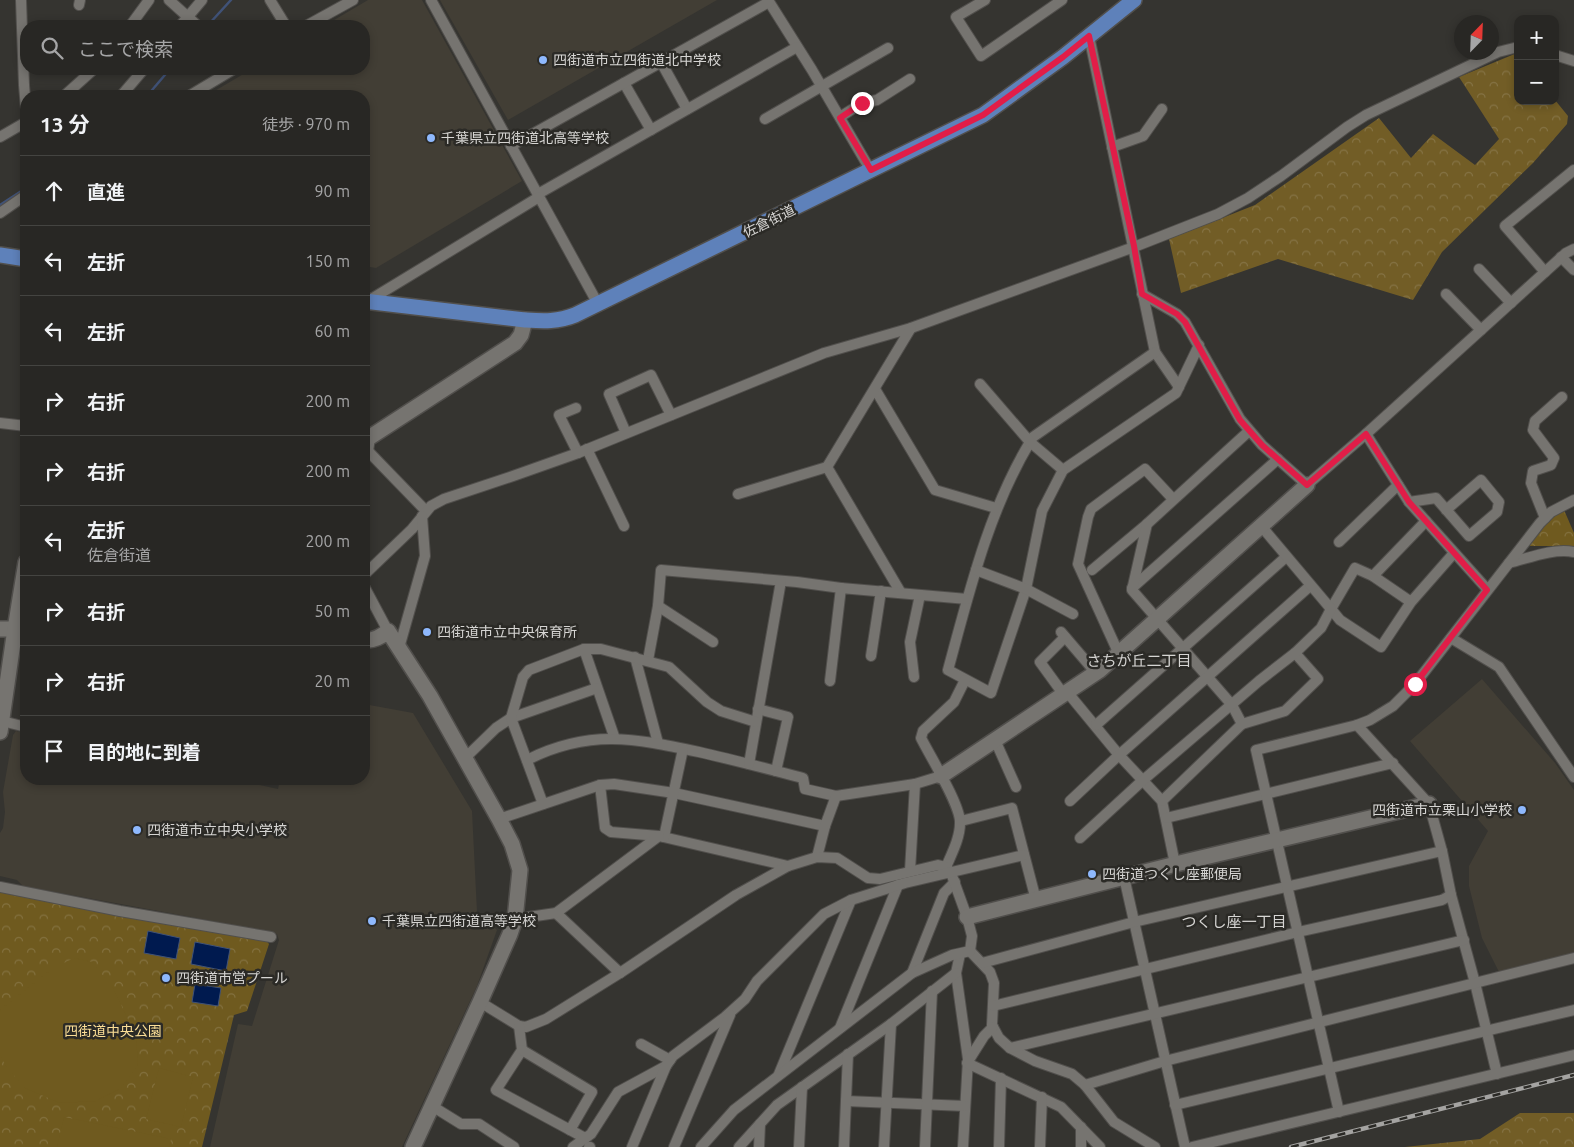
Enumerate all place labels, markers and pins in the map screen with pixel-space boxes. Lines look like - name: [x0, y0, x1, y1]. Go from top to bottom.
- place label: 四街道市立四街道北中学校: [553, 52, 721, 68]
- marker: 四街道市立四街道北中学校: [537, 54, 549, 66]
- place label: 千葉県立四街道北高等学校: [441, 130, 609, 146]
- marker: 千葉県立四街道北高等学校: [425, 132, 437, 144]
- place label: 四街道市立中央保育所: [437, 624, 577, 640]
- marker: 四街道市立中央保育所: [421, 626, 433, 638]
- place label: 四街道市立栗山小学校: [1372, 802, 1512, 818]
- marker: 四街道市立栗山小学校: [1516, 804, 1528, 816]
- place label: 四街道市立中央小学校: [147, 822, 287, 838]
- marker: 四街道市立中央小学校: [131, 824, 143, 836]
- place label: 四街道つくし座郵便局: [1102, 866, 1242, 882]
- marker: 四街道つくし座郵便局: [1086, 868, 1098, 880]
- place label: 千葉県立四街道高等学校: [382, 913, 536, 929]
- marker: 千葉県立四街道高等学校: [366, 915, 378, 927]
- place label: 四街道市営プール: [176, 970, 288, 986]
- marker: 四街道市営プール: [160, 972, 172, 984]

